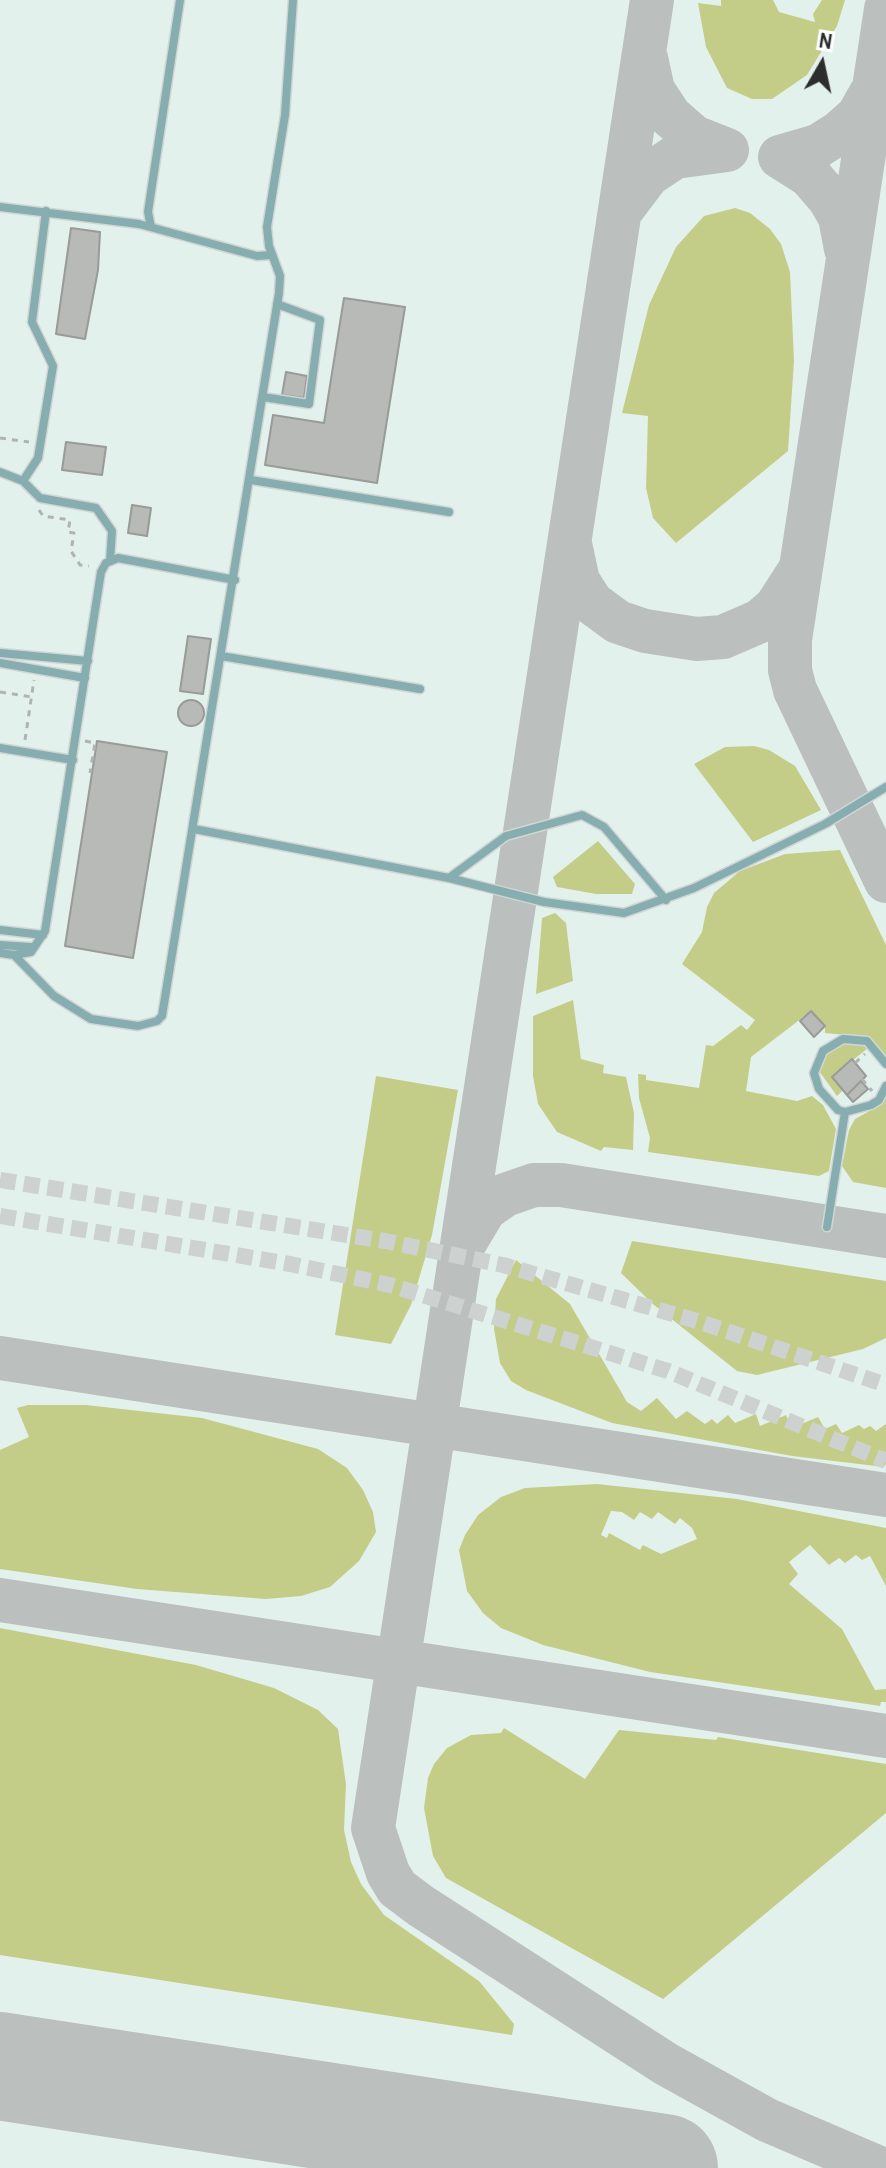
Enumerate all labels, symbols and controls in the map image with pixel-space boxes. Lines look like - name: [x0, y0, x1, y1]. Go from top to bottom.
- north arrow: [782, 24, 862, 104]
- text: N: [817, 24, 835, 56]

